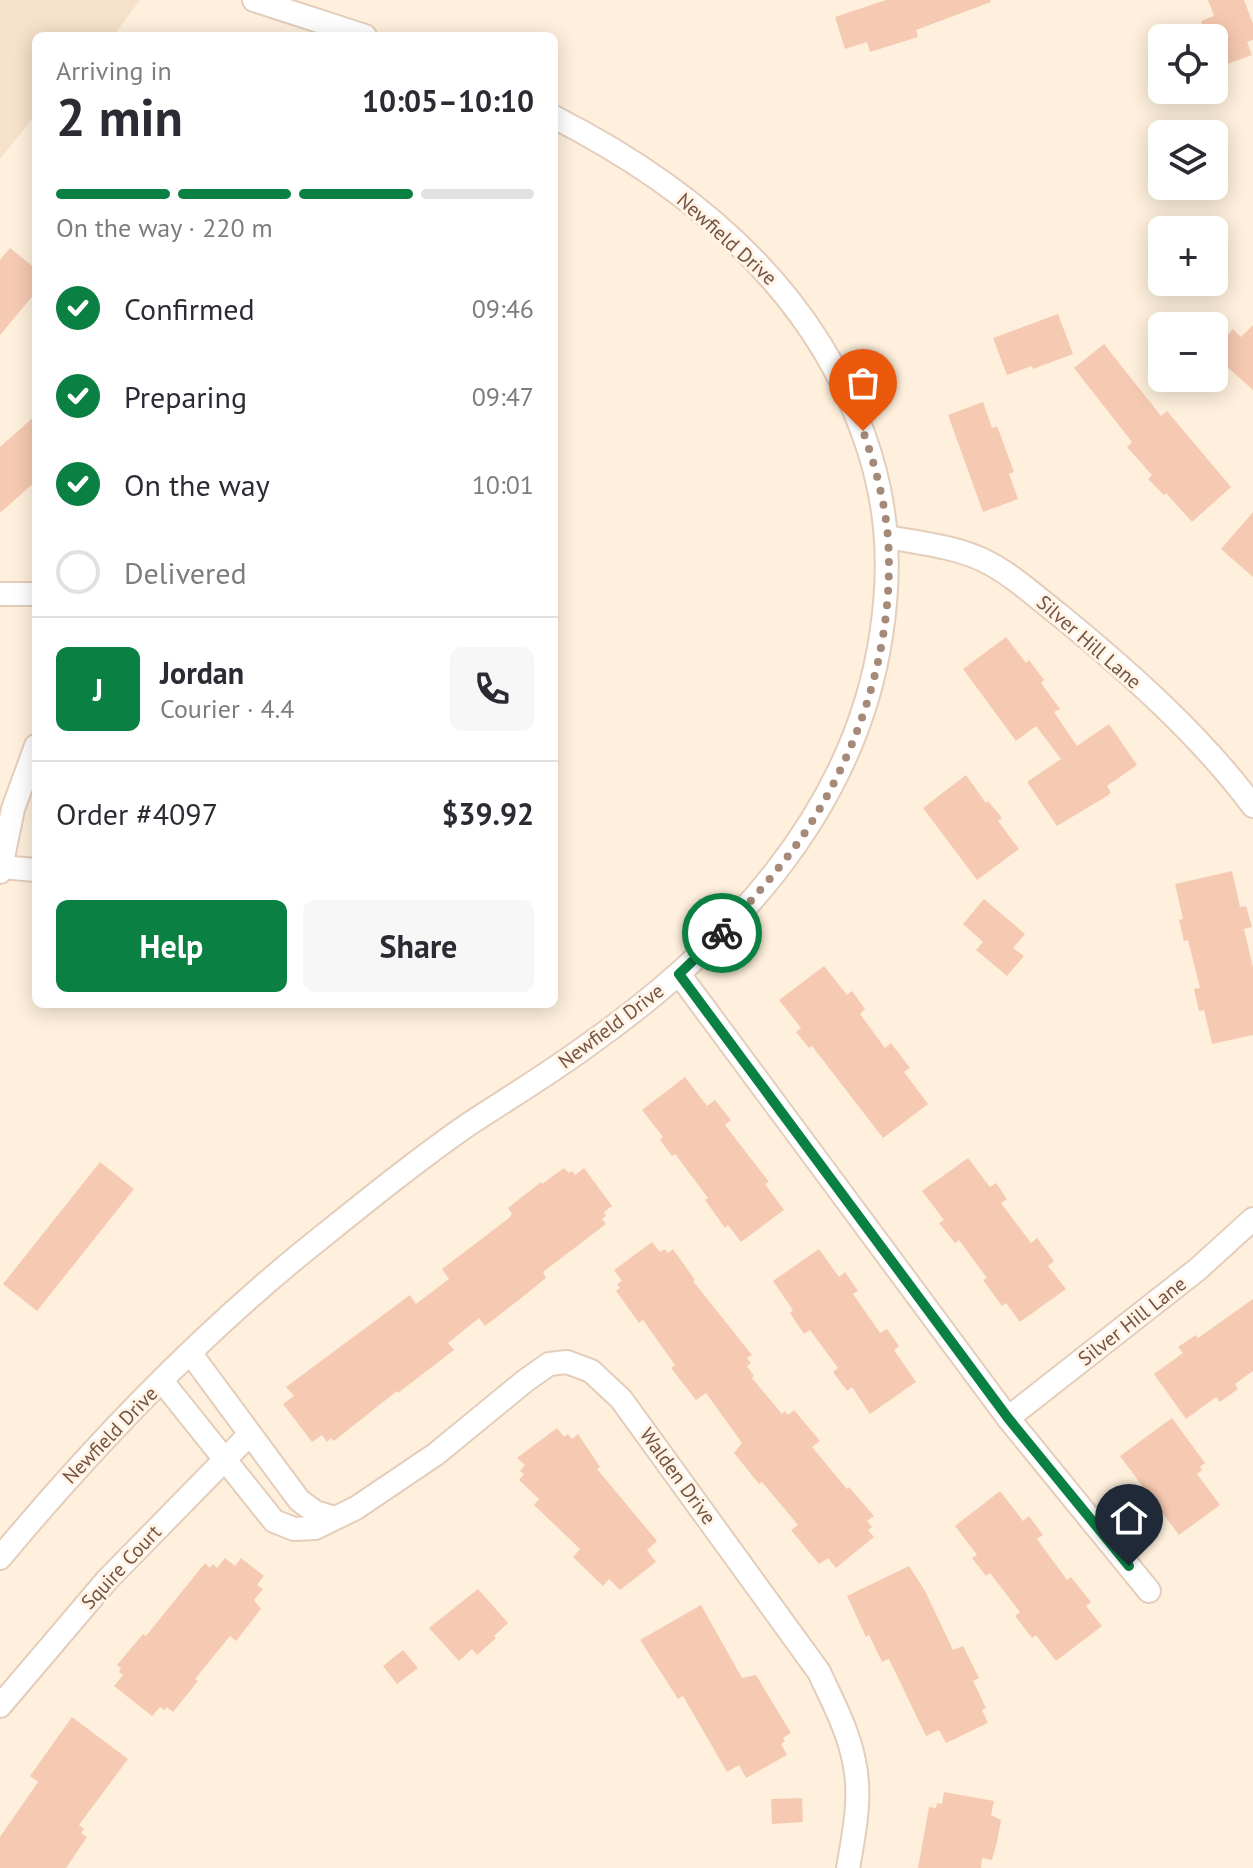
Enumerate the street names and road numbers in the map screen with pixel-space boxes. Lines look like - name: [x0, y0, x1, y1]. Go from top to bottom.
- street label: Newfield Drive: [672, 187, 782, 291]
- street label: Silver Hill Lane: [1031, 589, 1147, 695]
- street label: Newfield Drive: [553, 978, 669, 1074]
- street label: Silver Hill Lane: [1073, 1271, 1191, 1371]
- street label: Newfield Drive: [57, 1381, 163, 1489]
- street label: Walden Drive: [634, 1422, 722, 1530]
- street label: Squire Court: [75, 1519, 167, 1615]

